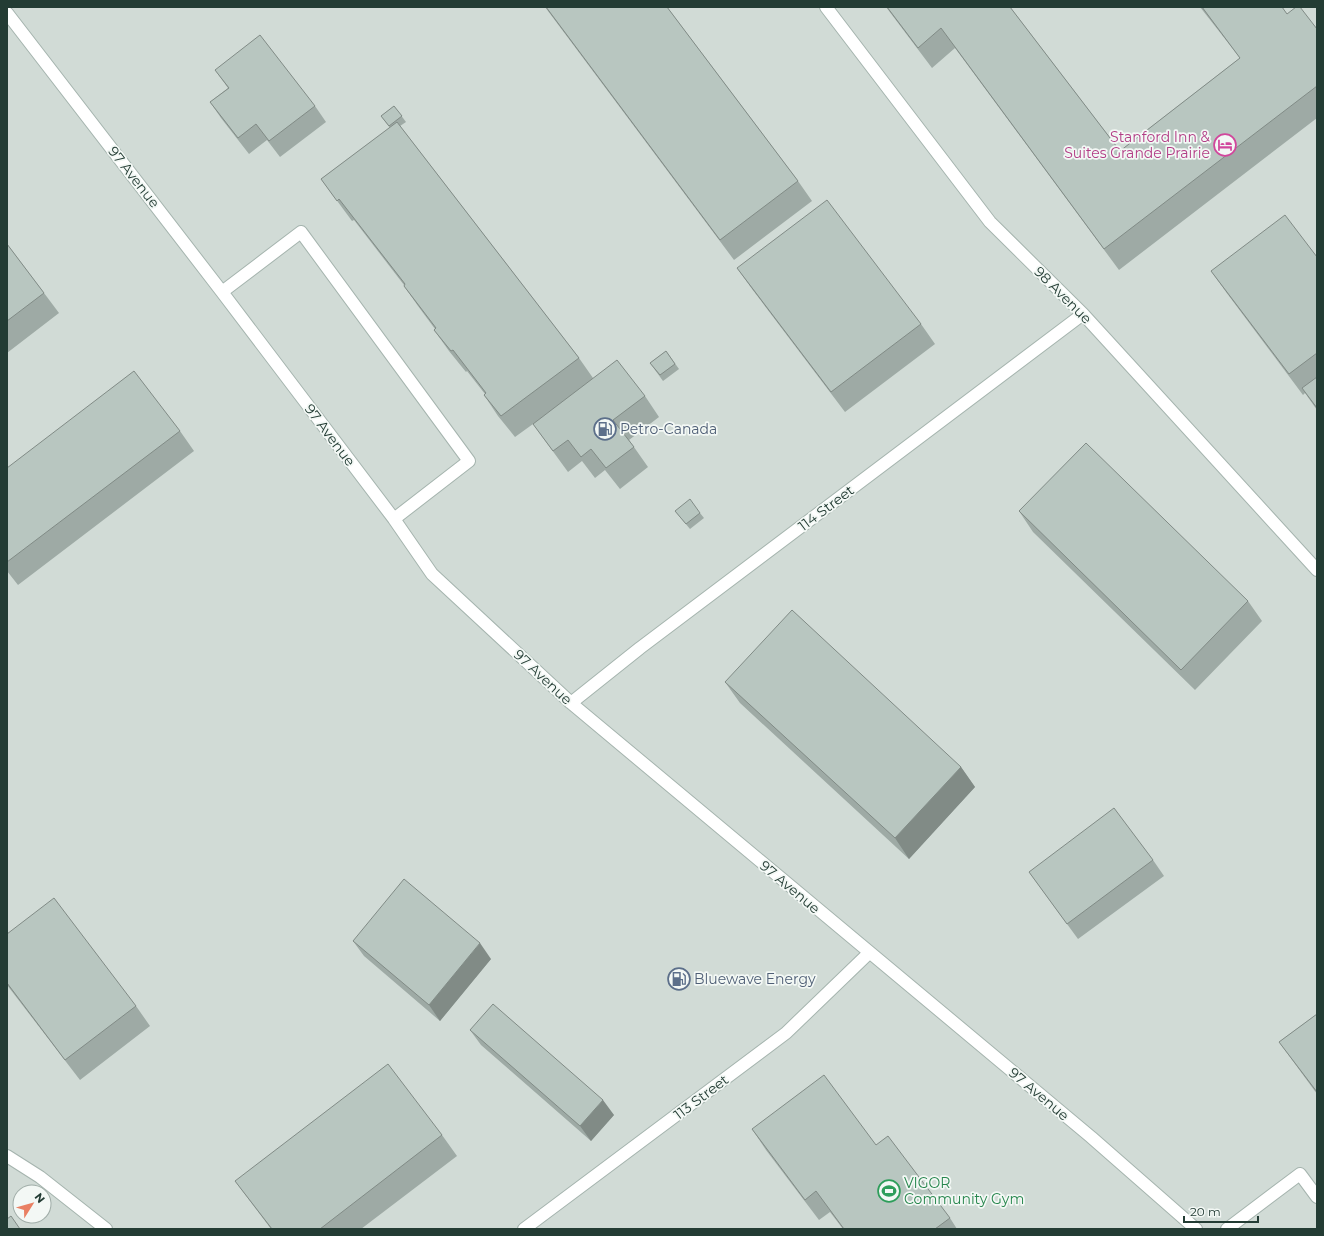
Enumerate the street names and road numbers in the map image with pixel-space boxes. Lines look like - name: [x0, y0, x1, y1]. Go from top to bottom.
- street label: 97 Avenue: [104, 143, 164, 211]
- street label: 98 Avenue: [1030, 262, 1096, 328]
- street label: 97 Avenue: [301, 400, 359, 470]
- street label: 114 Street: [794, 481, 858, 535]
- street label: 97 Avenue: [510, 645, 576, 709]
- street label: 97 Avenue: [756, 857, 824, 917]
- street label: 97 Avenue: [1005, 1064, 1073, 1124]
- street label: 113 Street: [670, 1070, 732, 1123]

